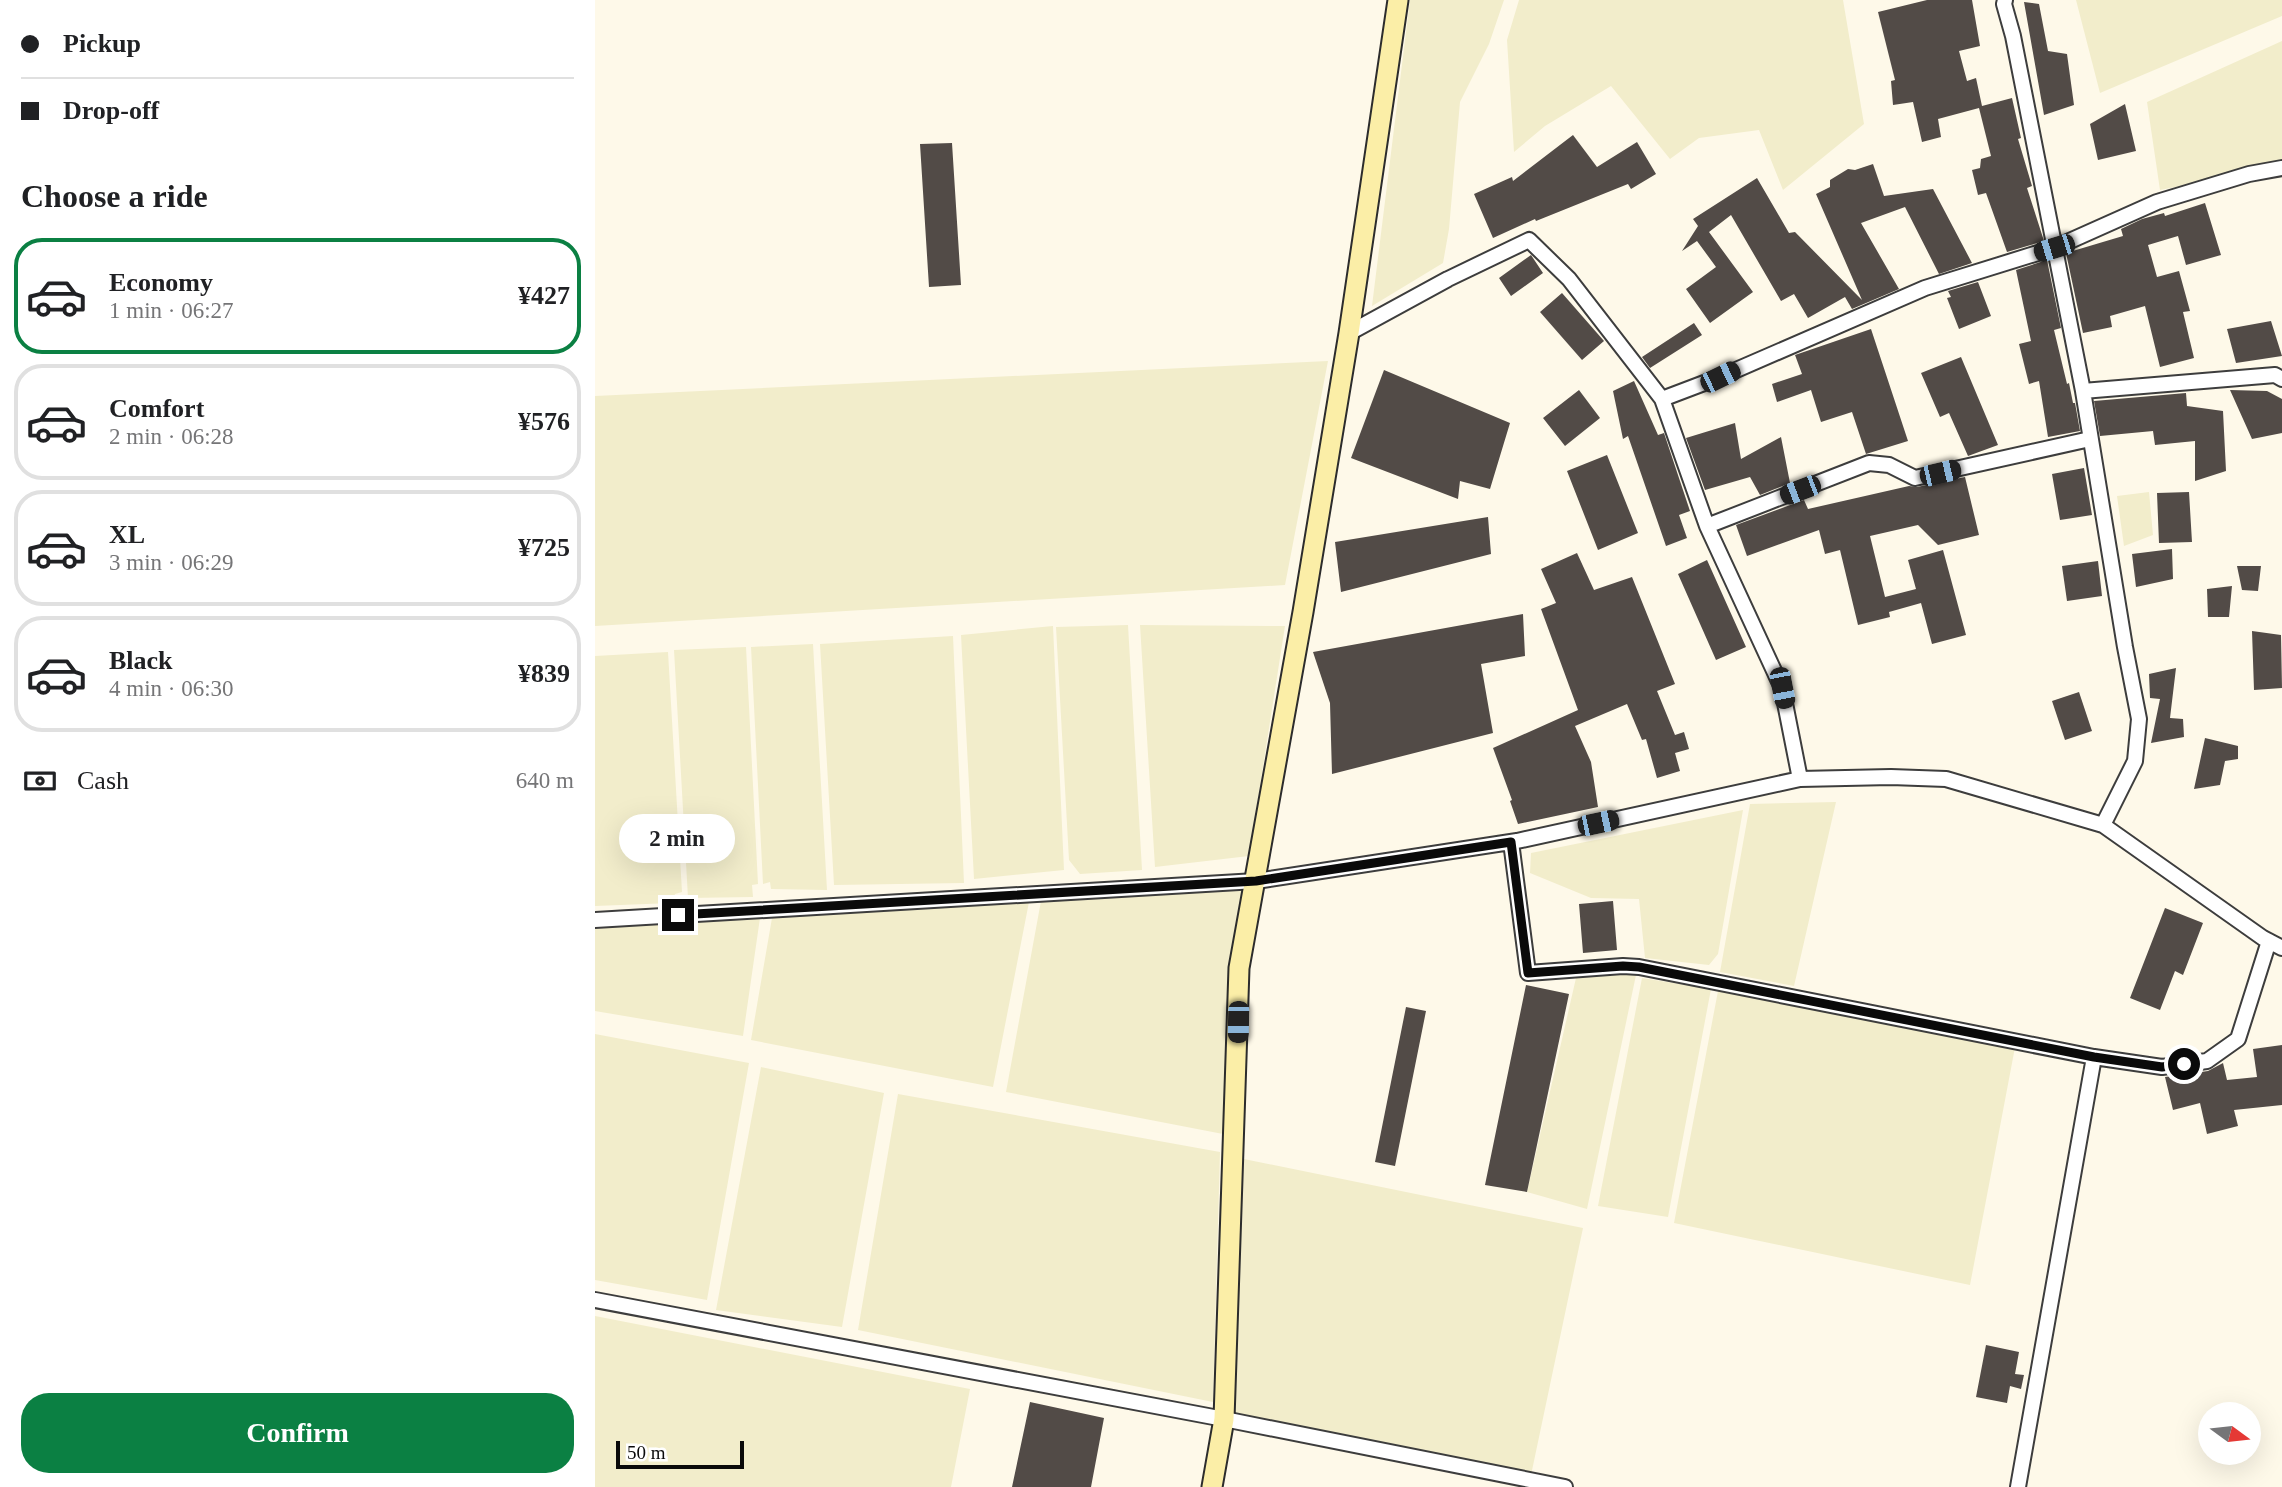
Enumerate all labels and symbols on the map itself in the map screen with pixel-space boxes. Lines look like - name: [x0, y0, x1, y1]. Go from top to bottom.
- car: [2031, 232, 2078, 264]
- car: [1697, 358, 1744, 396]
- car: [1918, 458, 1963, 488]
- car: [1777, 473, 1824, 507]
- car: [1768, 665, 1797, 711]
- car: [1576, 808, 1621, 838]
- callout: 2 min: [620, 814, 736, 862]
- route end: [662, 899, 694, 931]
- car: [1228, 1001, 1249, 1043]
- route start: [2168, 1048, 2200, 1080]
- north arrow: [2198, 1402, 2261, 1465]
- scale bar: [616, 1438, 744, 1470]

